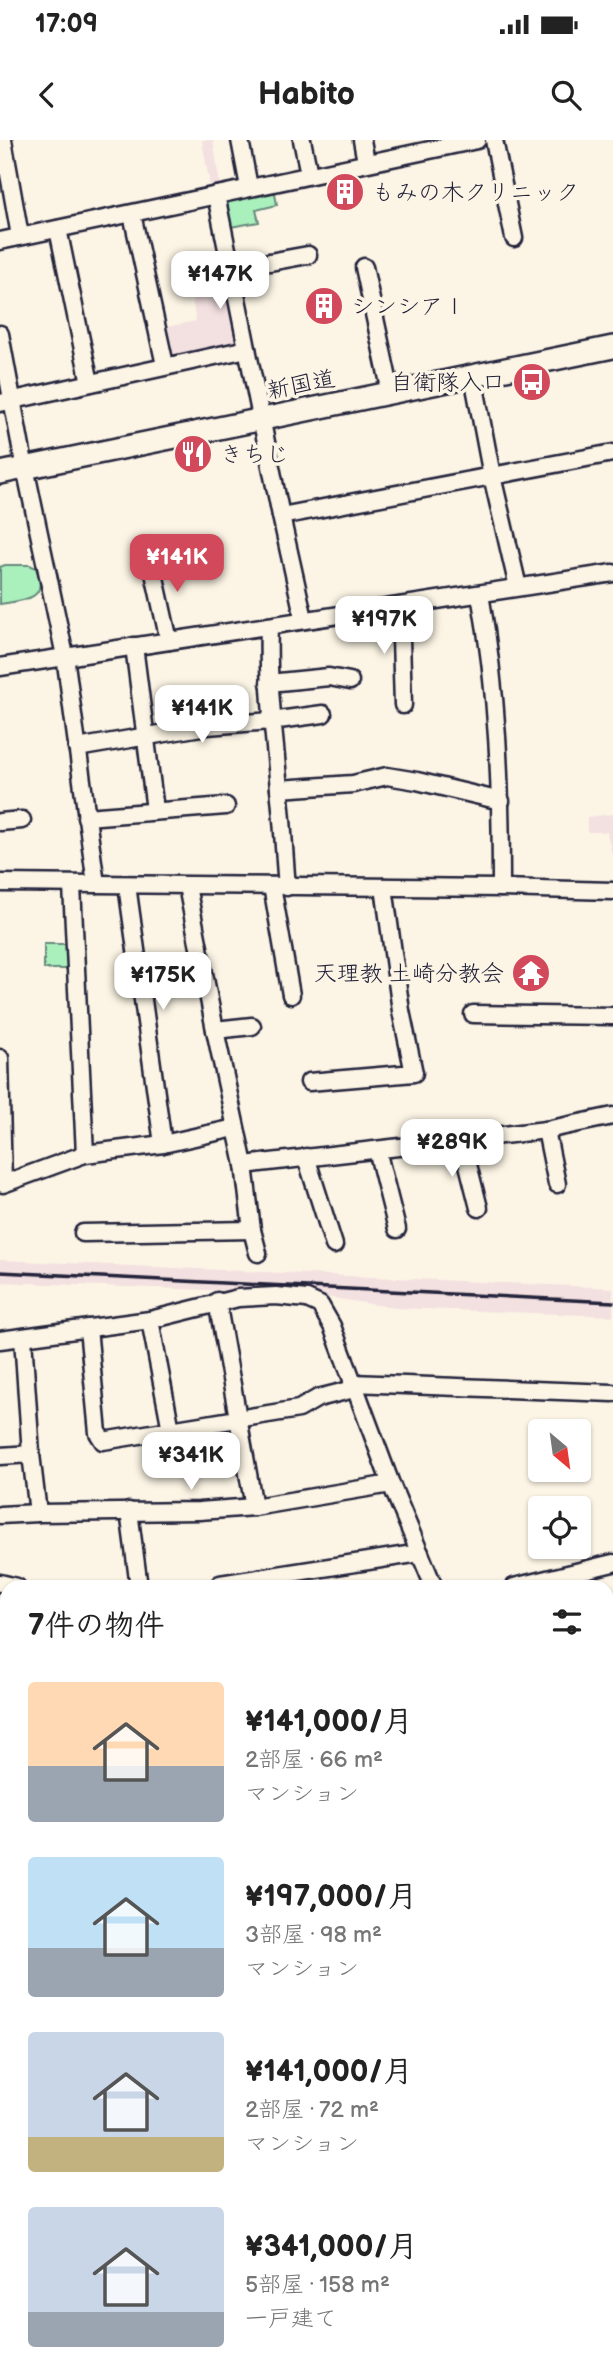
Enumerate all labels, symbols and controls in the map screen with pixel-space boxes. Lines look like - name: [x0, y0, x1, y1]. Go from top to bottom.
- text: 17:09: [35, 9, 98, 40]
- text: Habito: [258, 75, 355, 114]
- icon: back: [28, 76, 66, 114]
- icon: search: [547, 76, 585, 114]
- building icon: もみの木クリニック: [324, 171, 366, 213]
- place label: もみの木クリニック: [372, 179, 579, 207]
- pin: ¥147K: [171, 251, 269, 311]
- text: ¥147K: [187, 260, 253, 288]
- building icon: シンシアⅠ: [303, 285, 345, 327]
- place label: シンシアⅠ: [351, 293, 466, 321]
- bus stop icon: 自衛隊入口: [511, 361, 553, 403]
- street label: 新国道: [265, 365, 338, 405]
- place label: 自衛隊入口: [390, 369, 505, 397]
- restaurant icon: きちじ: [172, 433, 214, 475]
- place label: きちじ: [220, 441, 289, 469]
- pin: ¥141K: [128, 534, 226, 594]
- text: ¥141K: [146, 543, 208, 571]
- pin: ¥197K: [335, 596, 433, 656]
- text: ¥197K: [351, 605, 417, 633]
- pin: ¥141K: [153, 686, 251, 745]
- text: ¥141K: [171, 694, 233, 722]
- pin: ¥175K: [114, 952, 212, 1012]
- temple icon: 天理教 土崎分教会: [510, 952, 552, 994]
- place label: 天理教 土崎分教会: [314, 960, 504, 988]
- text: ¥175K: [130, 961, 196, 989]
- pin: ¥289K: [403, 1119, 501, 1179]
- text: ¥289K: [417, 1128, 487, 1156]
- north arrow: [528, 1419, 592, 1482]
- map controls: [528, 1419, 591, 1559]
- pin: ¥341K: [142, 1432, 240, 1492]
- text: ¥341K: [158, 1441, 224, 1469]
- button: locate: [528, 1496, 591, 1559]
- icon: filters: [548, 1603, 586, 1641]
- text: 7件の物件: [28, 1608, 165, 1644]
- text: ¥141,000/月: [245, 1704, 413, 1740]
- icon: home: [84, 1710, 168, 1794]
- text: 2部屋 · 66 m²: [245, 1746, 383, 1774]
- text: マンション: [245, 1780, 359, 1808]
- text: ¥197,000/月: [245, 1879, 417, 1915]
- icon: home: [84, 1885, 168, 1969]
- text: 3部屋 · 98 m²: [245, 1921, 382, 1949]
- text: マンション: [245, 1955, 359, 1983]
- text: ¥141,000/月: [245, 2054, 413, 2090]
- icon: home: [84, 2060, 168, 2144]
- text: 2部屋 · 72 m²: [245, 2096, 379, 2124]
- text: マンション: [245, 2130, 359, 2158]
- text: ¥341,000/月: [245, 2229, 418, 2265]
- icon: home: [84, 2235, 168, 2319]
- text: 5部屋 · 158 m²: [245, 2271, 390, 2299]
- text: 一戸建て: [245, 2305, 337, 2333]

